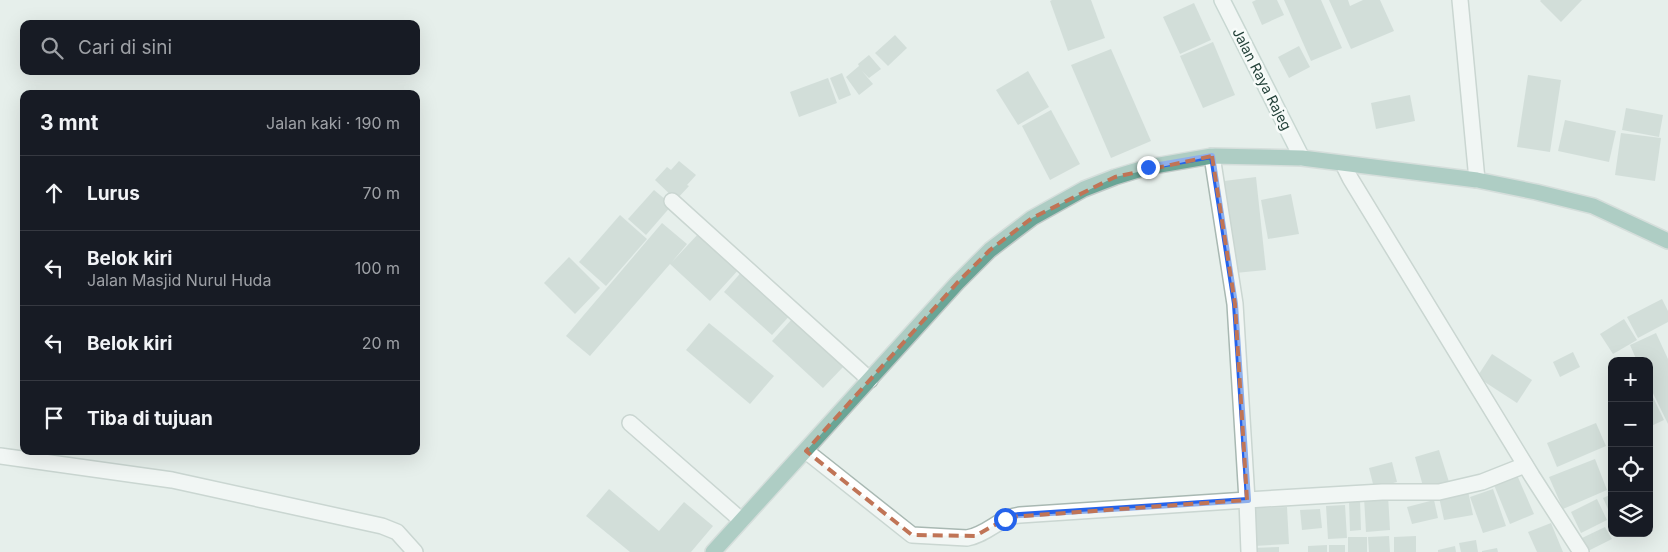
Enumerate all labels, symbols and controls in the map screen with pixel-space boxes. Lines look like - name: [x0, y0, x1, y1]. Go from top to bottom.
- search box: [20, 20, 420, 75]
- street label: Jalan Raya Rajeg: [1229, 25, 1296, 133]
- icon: search: [38, 34, 66, 62]
- text: Cari di sini: [78, 36, 172, 59]
- text: 3 mnt: [40, 110, 98, 135]
- text: Jalan kaki · 190 m: [266, 113, 400, 133]
- route end: [1137, 156, 1160, 179]
- icon: ahead: [40, 179, 68, 207]
- text: Lurus: [87, 182, 140, 205]
- text: 70 m: [363, 183, 400, 203]
- text: Belok kiri: [87, 247, 172, 270]
- icon: left: [40, 254, 68, 282]
- text: 100 m: [355, 258, 400, 278]
- text: Jalan Masjid Nurul Huda: [87, 270, 271, 290]
- icon: left: [40, 329, 68, 357]
- text: Belok kiri: [87, 332, 172, 355]
- text: 20 m: [362, 333, 400, 353]
- map controls: [1608, 357, 1653, 537]
- button: +: [1608, 357, 1653, 402]
- button: −: [1608, 402, 1653, 447]
- icon: arrive: [40, 404, 68, 432]
- text: Tiba di tujuan: [87, 407, 213, 430]
- button: locate: [1608, 447, 1653, 492]
- button: layers: [1608, 492, 1653, 537]
- route start: [994, 508, 1017, 531]

